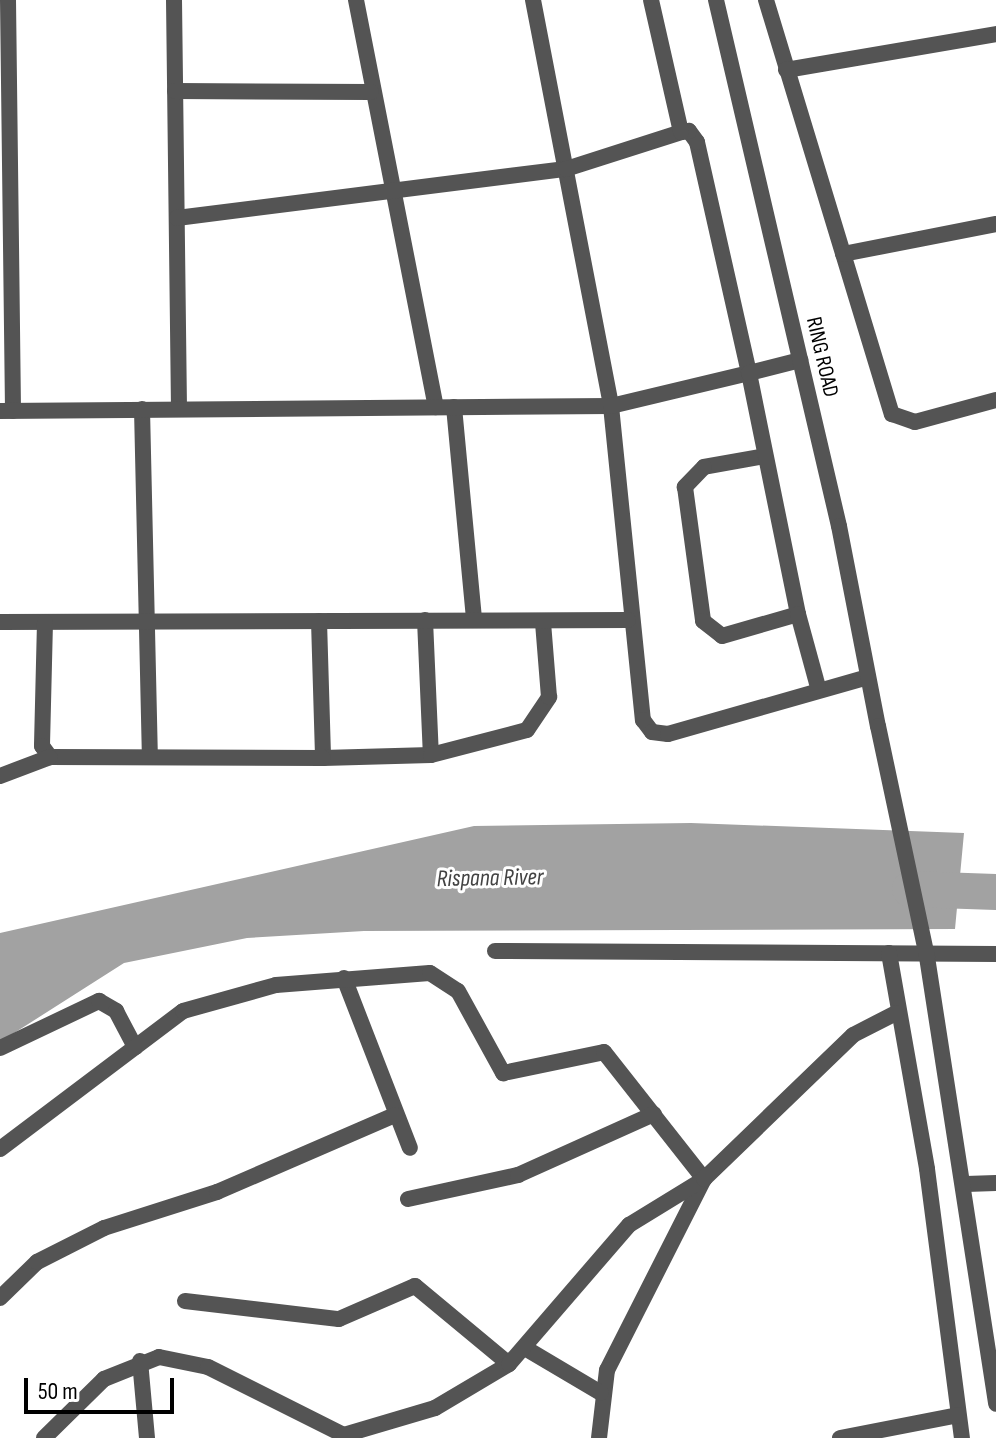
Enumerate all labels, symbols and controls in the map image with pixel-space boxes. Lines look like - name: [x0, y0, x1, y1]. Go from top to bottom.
- street label: RING ROAD: [800, 314, 844, 400]
- water label: Rispana River: [436, 863, 544, 893]
- scale bar: [28, 1362, 178, 1412]
- text: 50 m: [38, 1377, 78, 1406]

